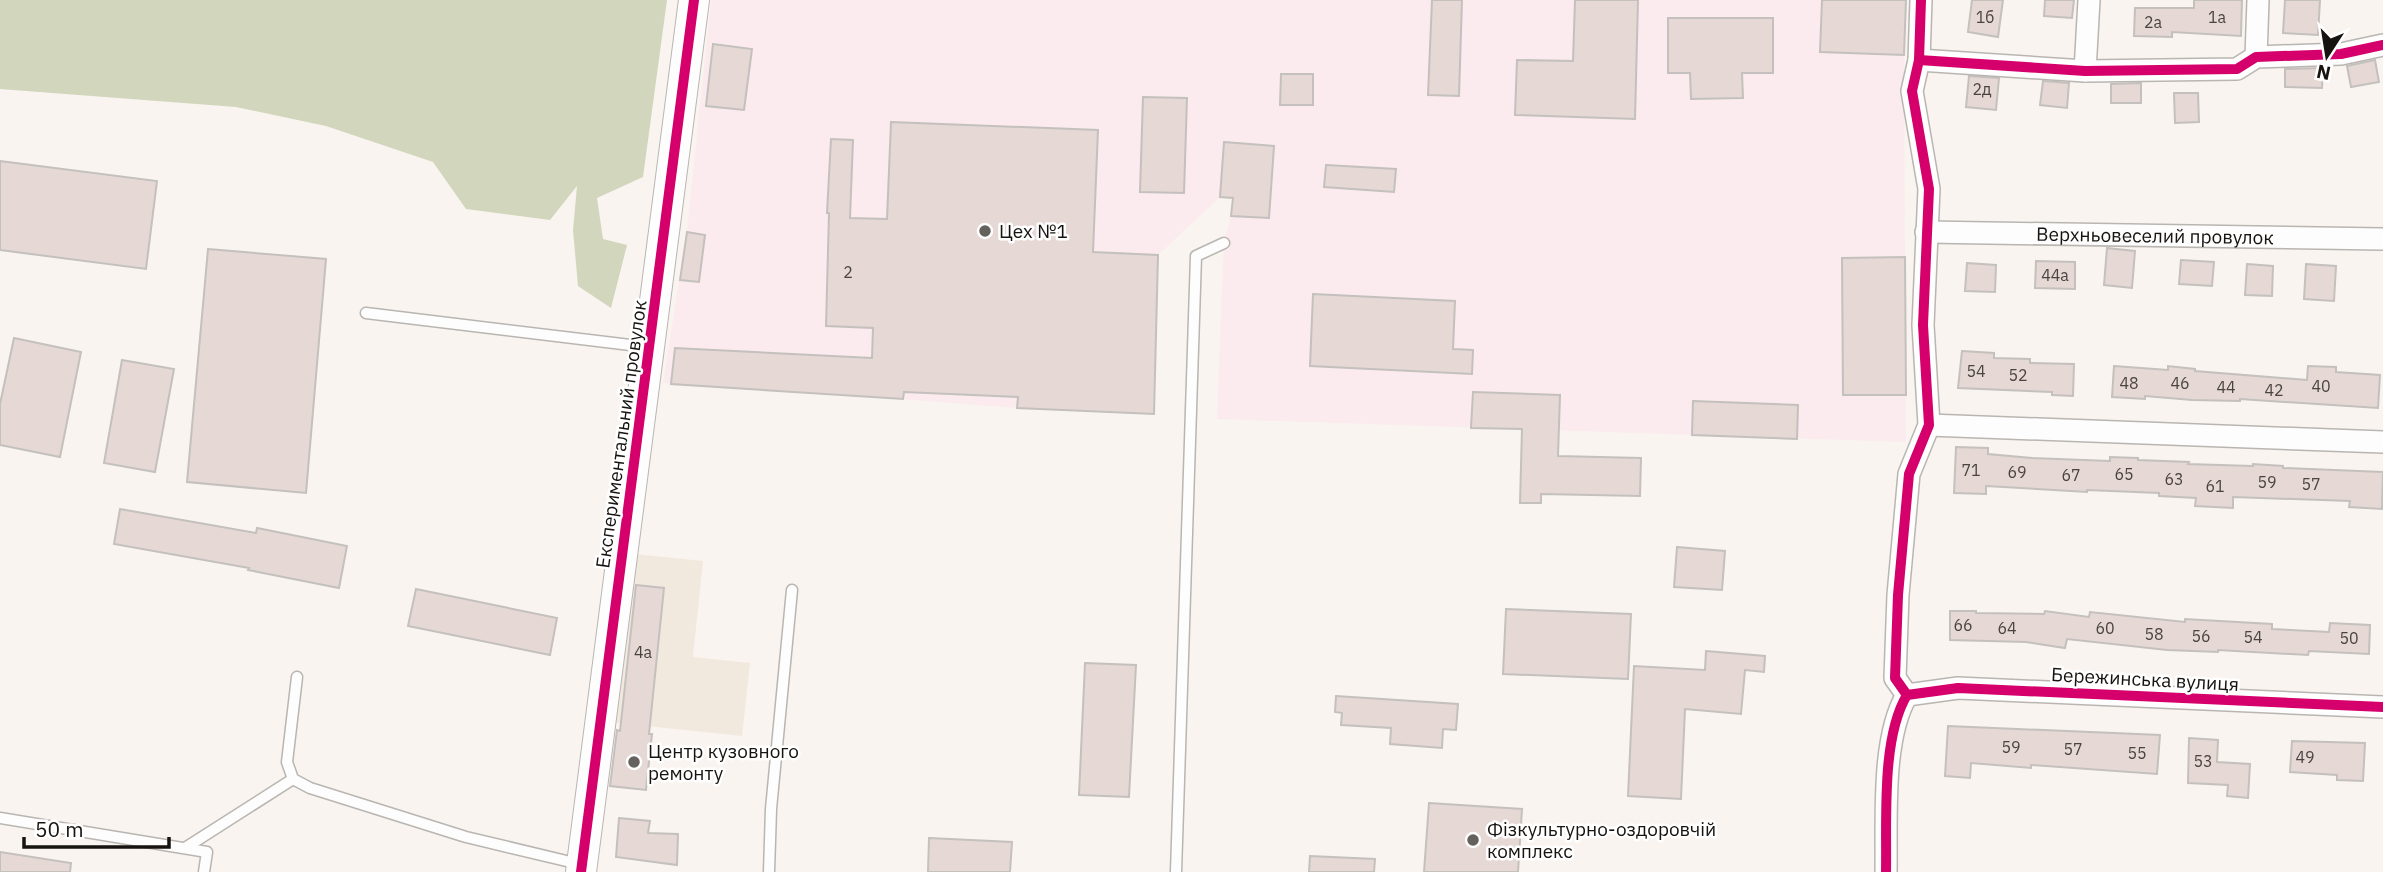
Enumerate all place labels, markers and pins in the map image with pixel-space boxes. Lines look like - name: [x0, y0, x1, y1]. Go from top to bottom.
- place label: Цех №1: [999, 219, 1068, 243]
- marker: Цех №1: [977, 223, 993, 239]
- place label: Центр кузовного ремонту: [648, 739, 799, 785]
- marker: Центр кузовного ремонту: [626, 754, 642, 770]
- place label: Фізкультурно-оздоровчій комплекс: [1487, 817, 1716, 863]
- marker: Фізкультурно-оздоровчій комплекс: [1465, 832, 1481, 848]

